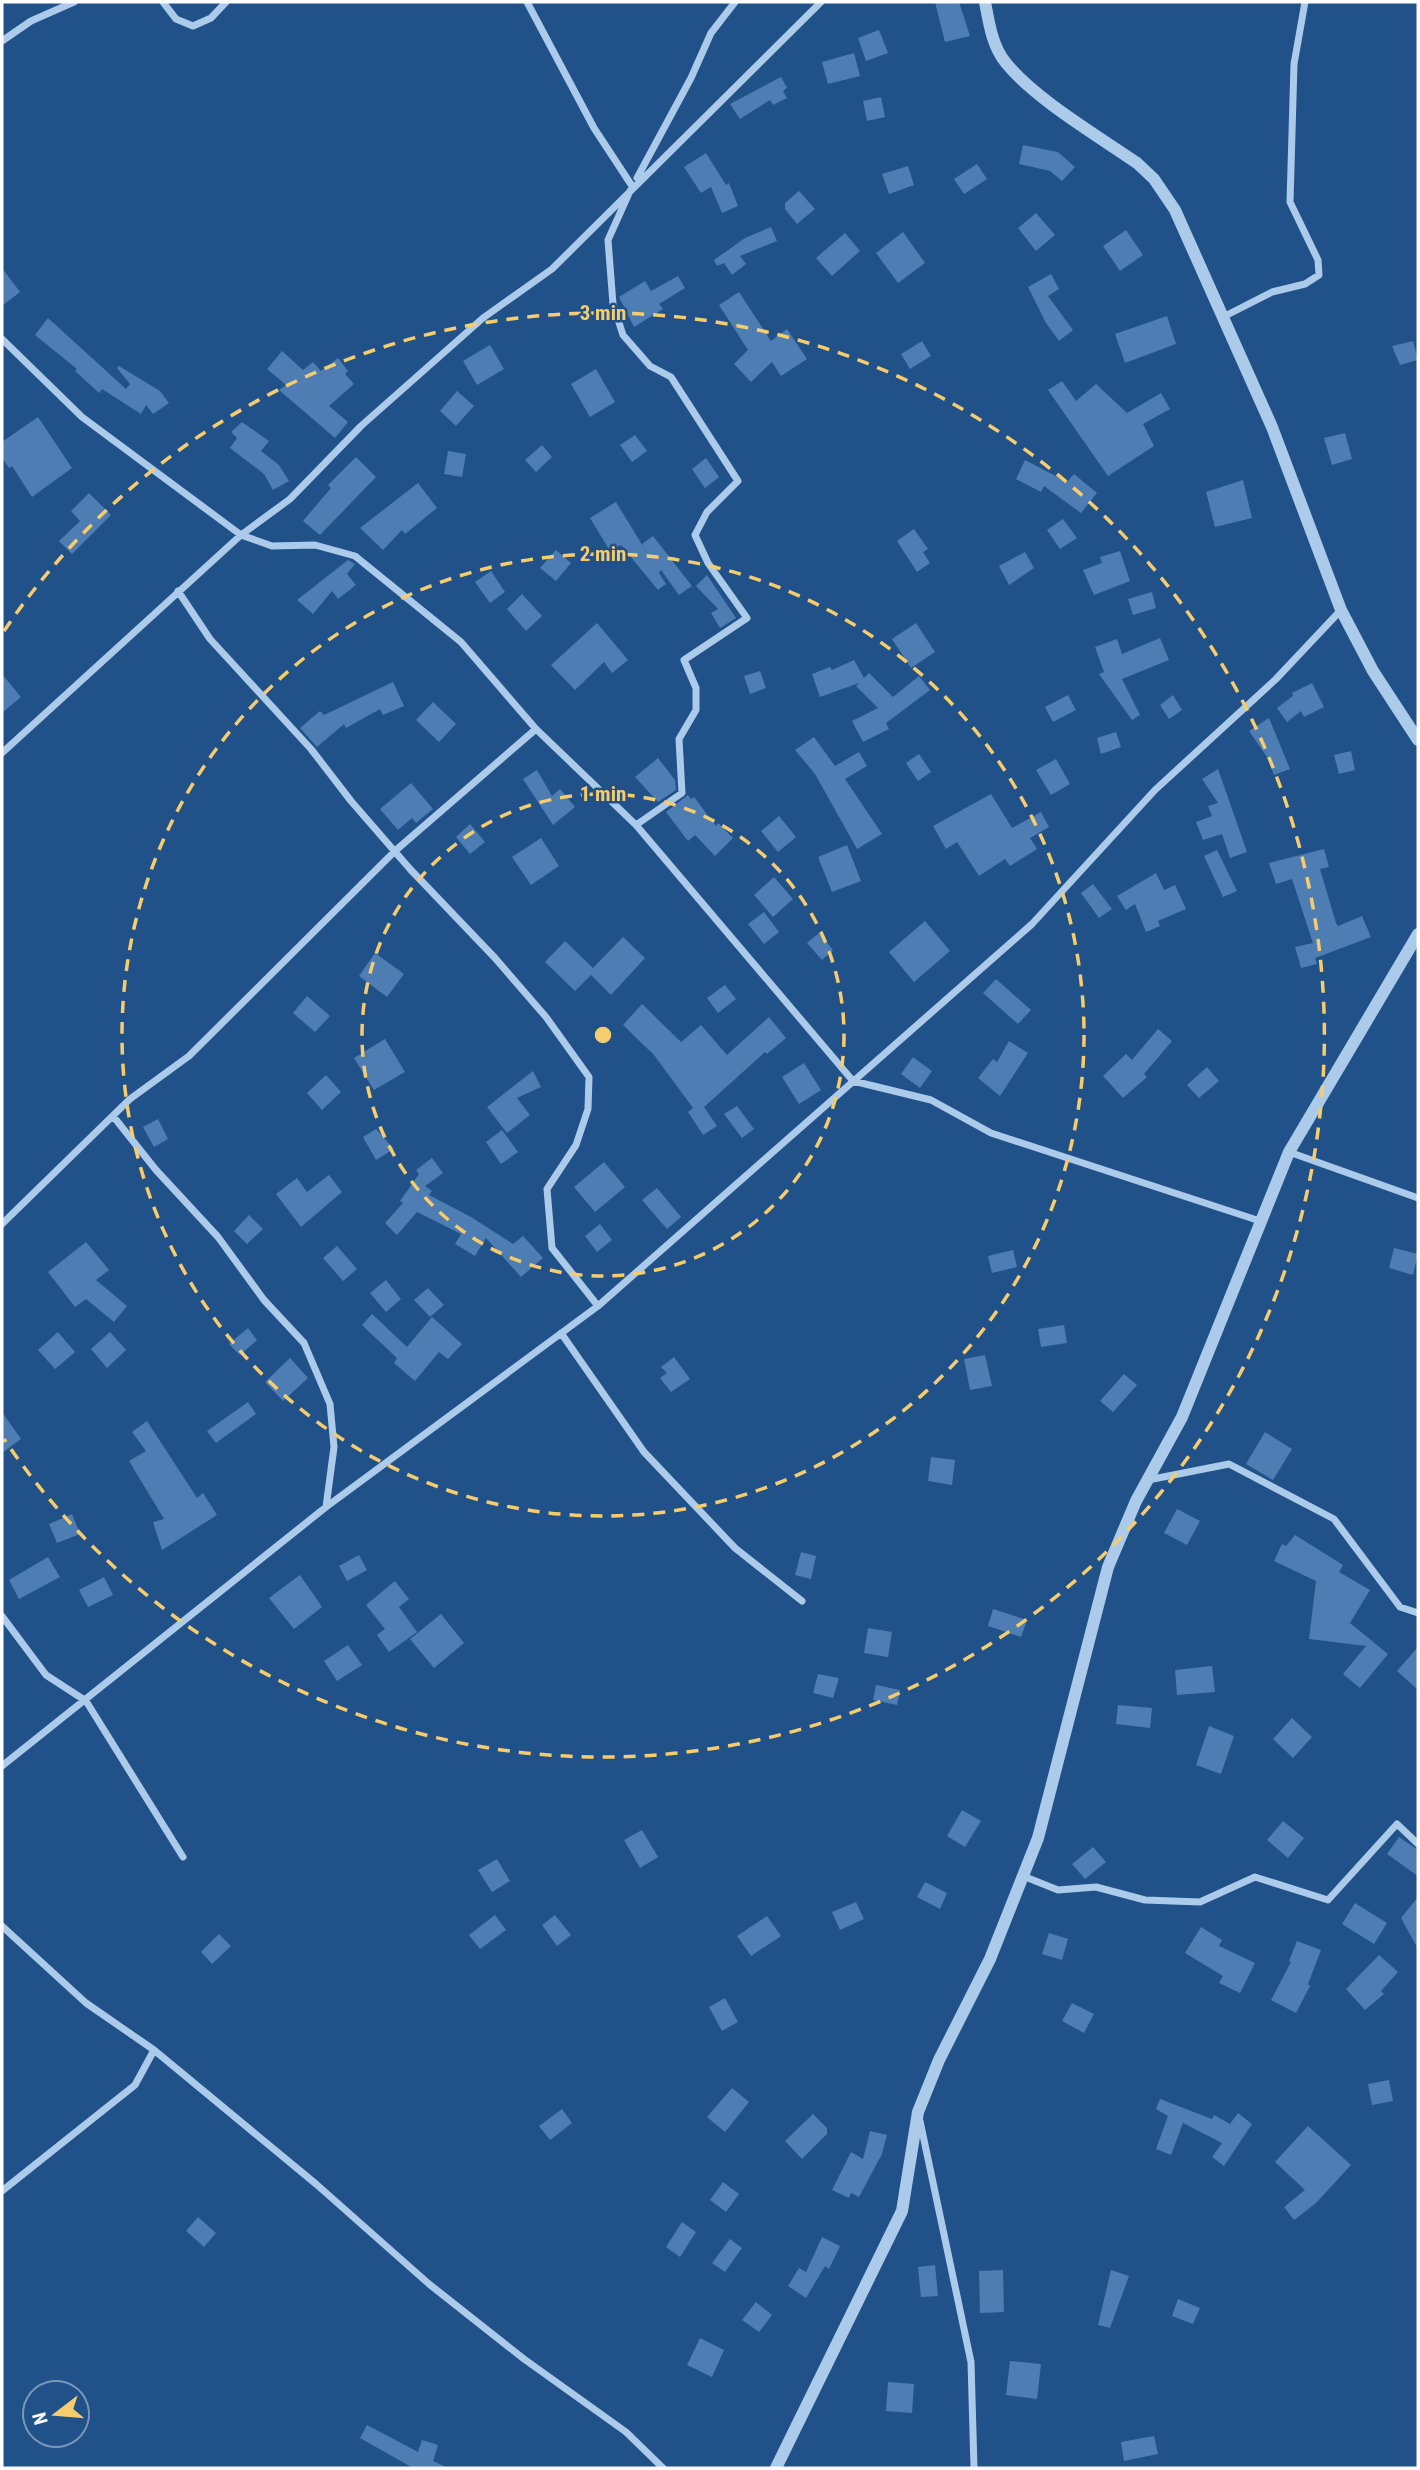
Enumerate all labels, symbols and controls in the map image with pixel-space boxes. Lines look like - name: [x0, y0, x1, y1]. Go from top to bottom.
- text: 3 min: [580, 301, 626, 325]
- text: 2 min: [580, 542, 626, 566]
- text: 1 min: [580, 782, 626, 806]
- centre of rings: [591, 1023, 615, 1047]
- north arrow: [21, 2379, 91, 2449]
- text: N: [27, 2410, 53, 2427]

